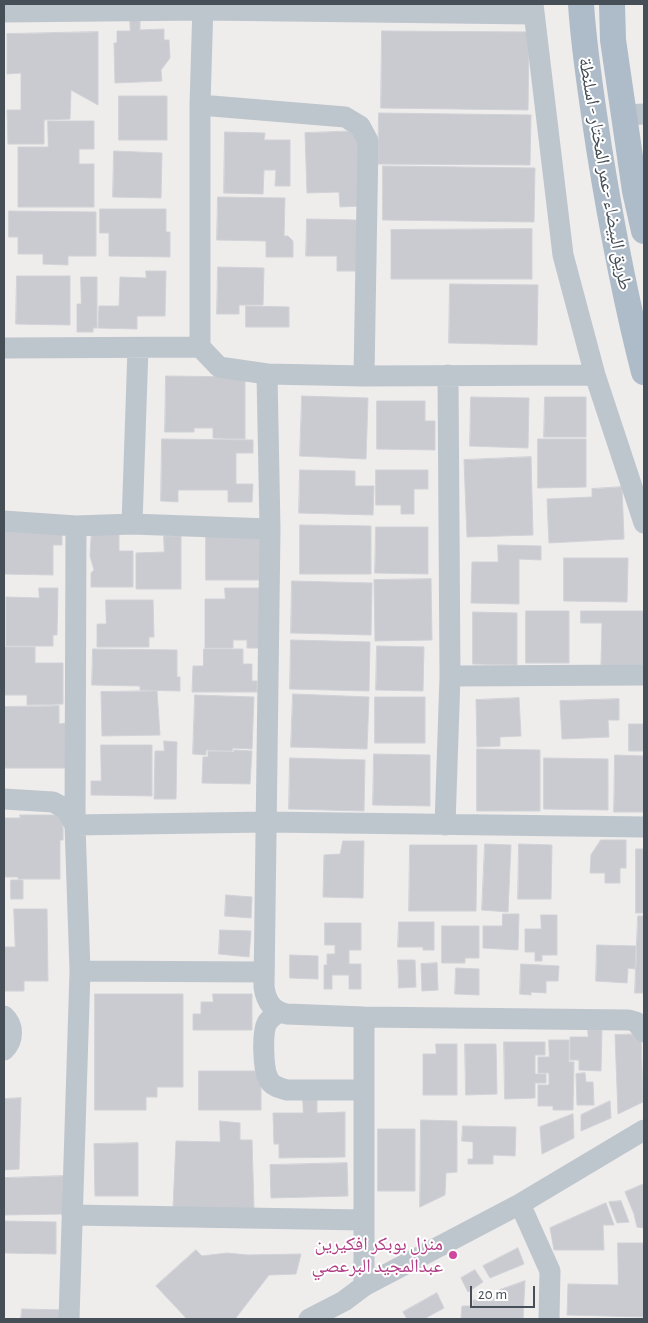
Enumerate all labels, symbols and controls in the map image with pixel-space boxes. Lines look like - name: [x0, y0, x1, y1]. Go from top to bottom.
- street label: طريق البيضاء -عمر المختار - اسلنطة: [573, 56, 637, 292]
- place label: منزل بوبكر افكيرين عبدالمجيد البرعصي: [312, 1233, 443, 1277]
- marker: منزل بوبكر افكيرين عبدالمجيد البرعصي: [447, 1249, 459, 1261]
- scale bar: [473, 1276, 538, 1308]
- text: 20 m: [478, 1287, 507, 1302]

